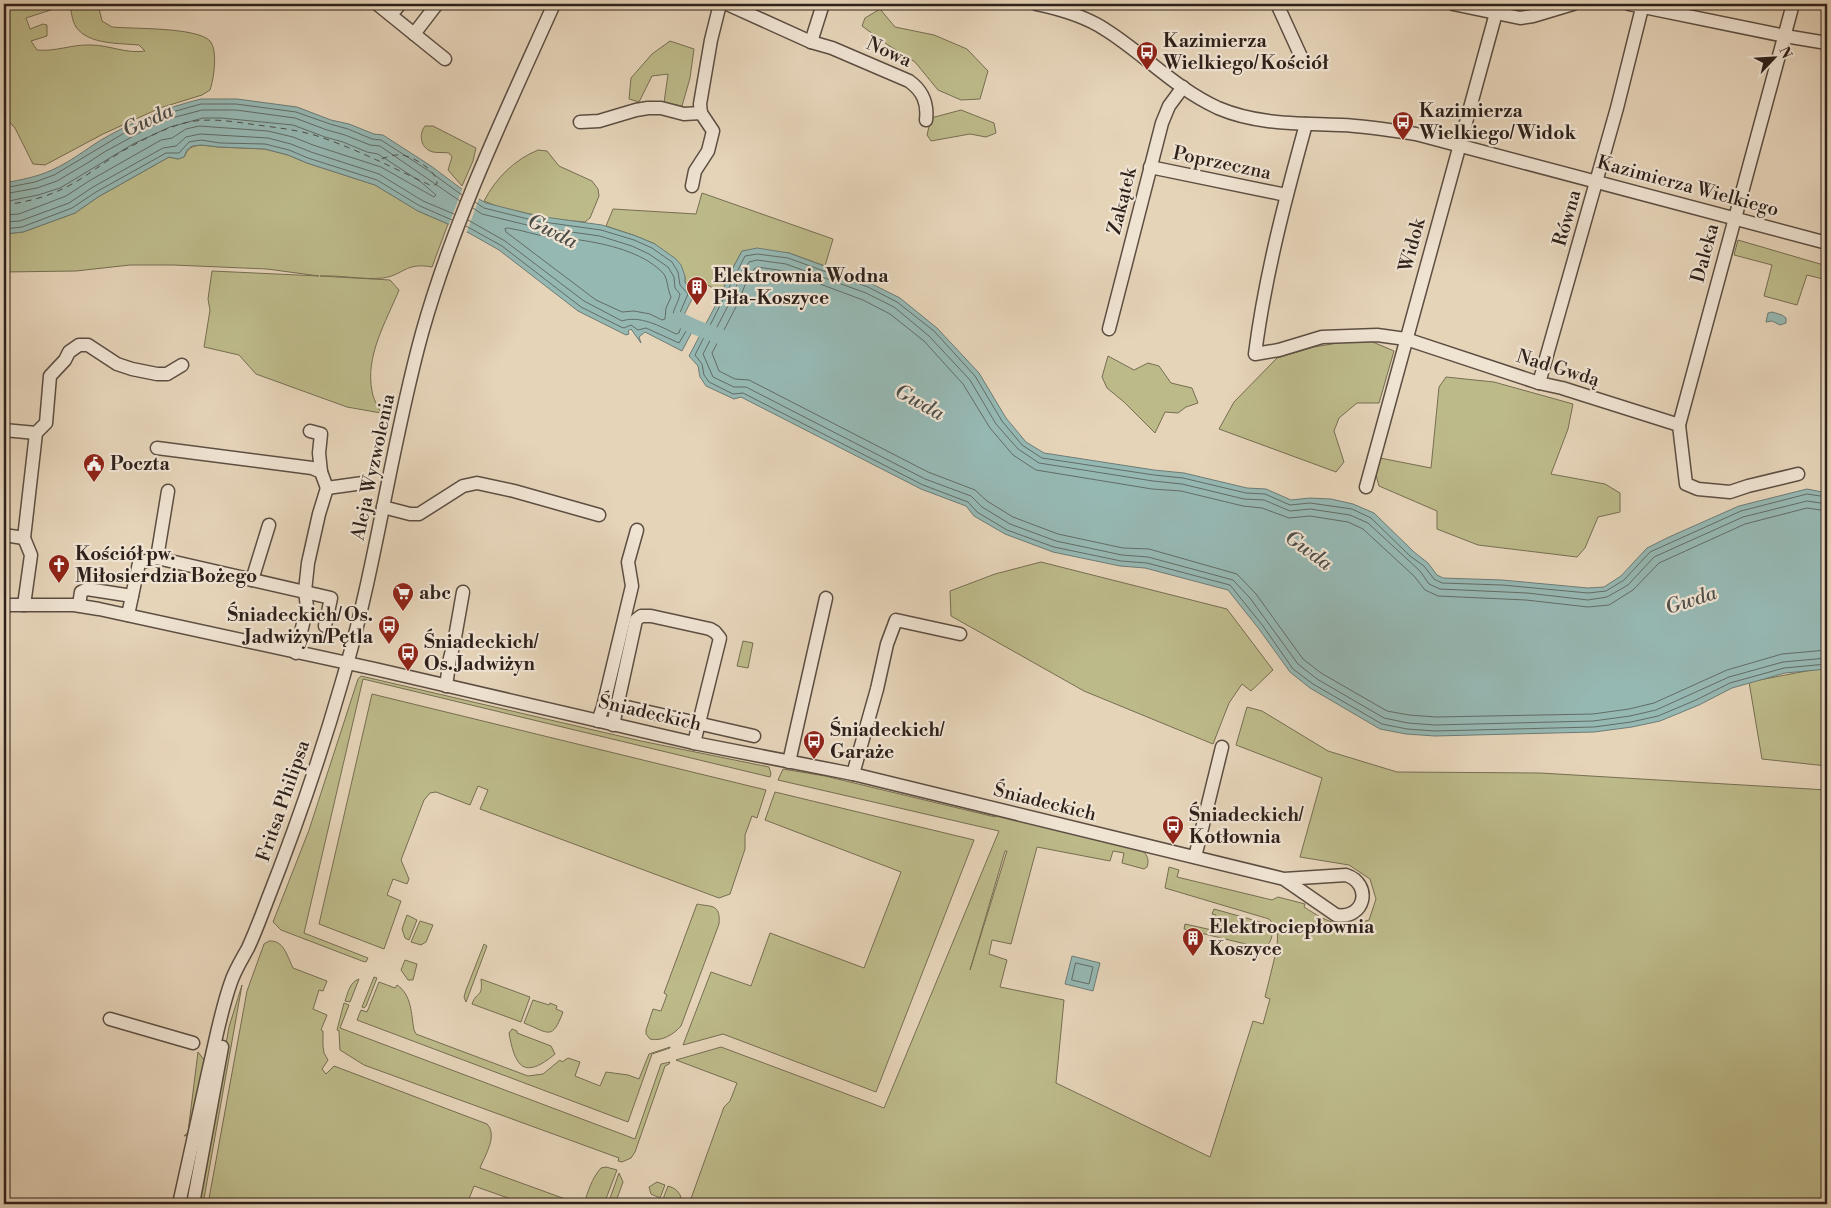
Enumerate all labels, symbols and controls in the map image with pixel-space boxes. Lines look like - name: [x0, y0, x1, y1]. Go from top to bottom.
- place label: Kazimierza Wielkiego/ Kościół: [1162, 29, 1329, 75]
- street label: Nowa: [863, 31, 916, 73]
- north arrow: [1748, 32, 1798, 82]
- bus stop icon: Kazimierza Wielkiego/ Kościół: [1135, 40, 1159, 71]
- text: N: [1774, 44, 1795, 62]
- water label: Gwda: [119, 99, 178, 143]
- place label: Kazimierza Wielkiego/ Widok: [1418, 99, 1576, 145]
- bus stop icon: Kazimierza Wielkiego/ Widok: [1391, 110, 1415, 141]
- street label: Poprzeczna: [1171, 141, 1274, 185]
- street label: Kazimierza Wielkiego: [1594, 150, 1782, 222]
- street label: Zakątek: [1102, 164, 1142, 237]
- street label: Równa: [1548, 187, 1587, 249]
- water label: Gwda: [523, 209, 582, 255]
- street label: Widok: [1393, 215, 1431, 275]
- street label: Daleka: [1686, 221, 1724, 285]
- place label: Elektrownia Wodna Piła-Koszyce: [713, 264, 889, 310]
- building icon: Elektrownia Wodna Piła-Koszyce: [685, 275, 709, 306]
- street label: Nad Gwdą: [1514, 344, 1603, 392]
- water label: Gwda: [890, 379, 949, 427]
- street label: Aleja Wyzwolenia: [346, 391, 400, 543]
- public building icon: Poczta: [82, 452, 106, 483]
- place label: Poczta: [110, 452, 171, 476]
- water label: Gwda: [1279, 525, 1337, 577]
- place label: Kościół pw. Miłosierdzia Bożego: [75, 542, 257, 588]
- church icon: Kościół pw. Miłosierdzia Bożego: [47, 553, 71, 584]
- supermarket icon: abc: [391, 581, 415, 612]
- place label: abc: [419, 581, 451, 605]
- water label: Gwda: [1662, 581, 1721, 621]
- place label: Śniadeckich/ Os. Jadwiżyn/Pętla: [227, 601, 374, 649]
- bus stop icon: Śniadeckich/ Os. Jadwiżyn/Pętla: [377, 614, 401, 645]
- place label: Śniadeckich/ Os. Jadwiżyn: [424, 628, 539, 676]
- bus stop icon: Śniadeckich/ Os. Jadwiżyn: [396, 641, 420, 672]
- street label: Śniadeckich: [596, 689, 704, 737]
- place label: Śniadeckich/ Garaże: [830, 716, 945, 764]
- bus stop icon: Śniadeckich/ Garaże: [802, 729, 826, 760]
- street label: Fritsa Philipsa: [251, 737, 315, 865]
- street label: Śniadeckich: [991, 777, 1099, 826]
- place label: Śniadeckich/ Kotłownia: [1189, 801, 1304, 849]
- bus stop icon: Śniadeckich/ Kotłownia: [1161, 814, 1185, 845]
- place label: Elektrociepłownia Koszyce: [1209, 915, 1375, 961]
- building icon: Elektrociepłownia Koszyce: [1181, 926, 1205, 957]

